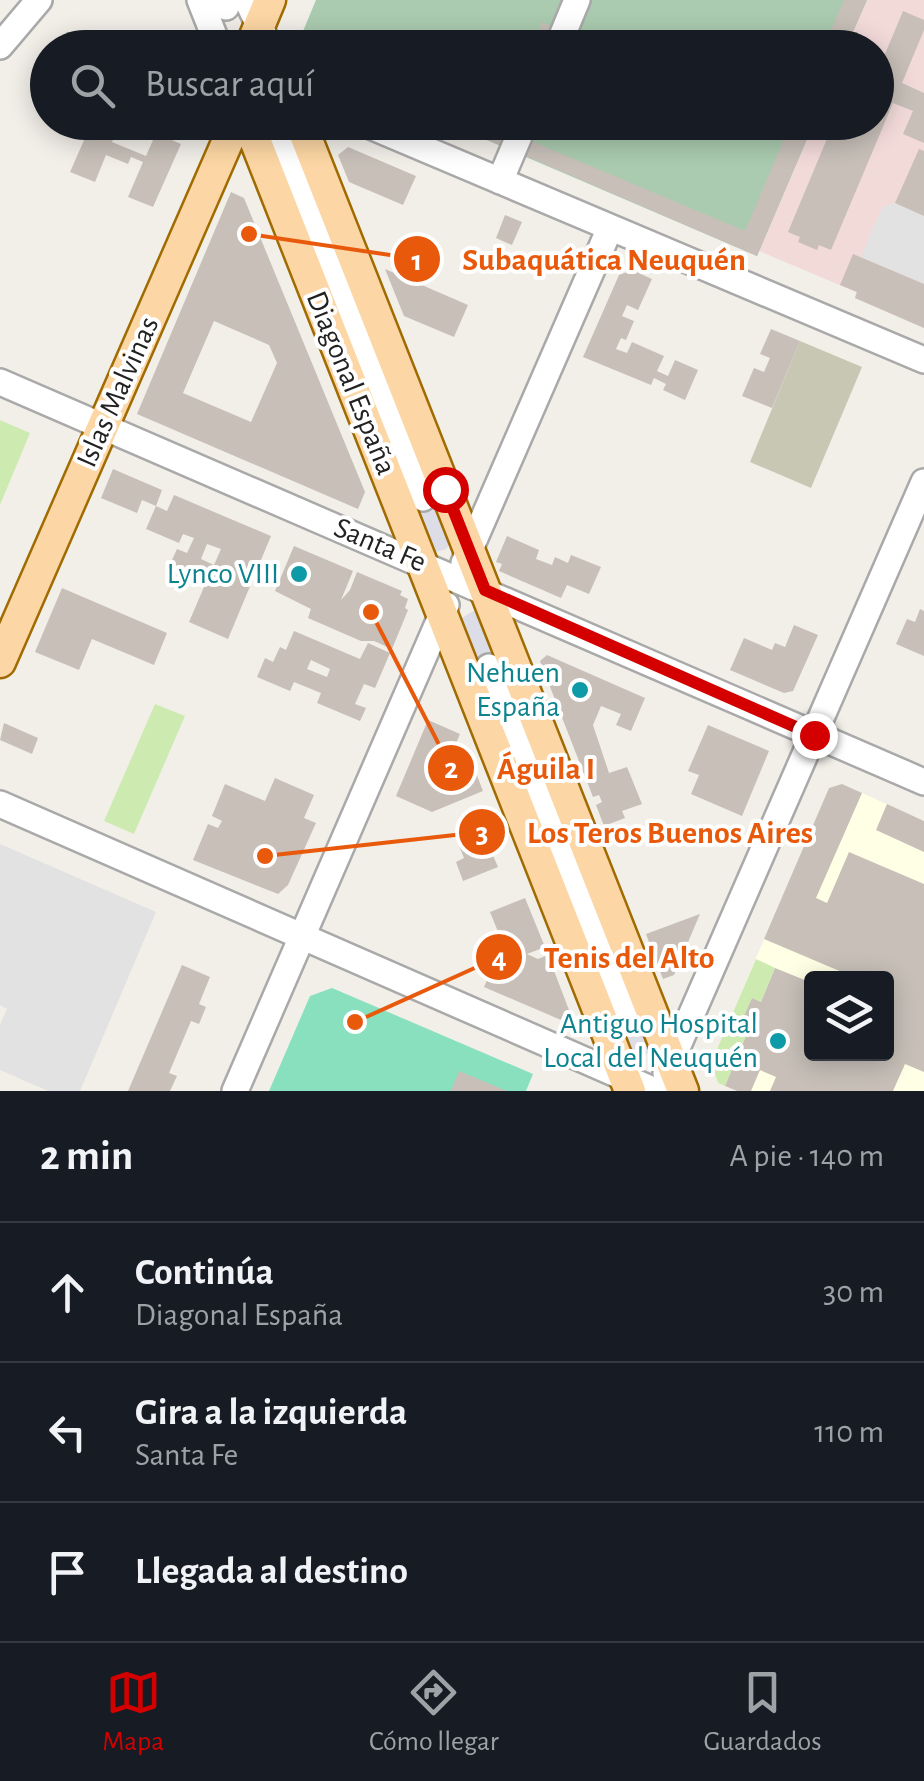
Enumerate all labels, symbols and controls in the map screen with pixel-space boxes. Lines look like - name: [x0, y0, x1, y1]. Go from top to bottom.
- search box: [30, 30, 894, 140]
- icon: search: [65, 58, 120, 113]
- text: Buscar aquí: [145, 66, 314, 104]
- callout: Subaquática Neuquén: [392, 228, 766, 290]
- text: Subaquática Neuquén: [462, 244, 746, 276]
- text: 1: [412, 246, 422, 276]
- street label: Diagonal España: [301, 287, 401, 479]
- street label: Islas Malvinas: [72, 312, 164, 472]
- route start: [423, 467, 469, 513]
- street label: Santa Fe: [330, 512, 430, 578]
- place label: Lynco VIII: [167, 559, 279, 589]
- marker: Lynco VIII: [288, 563, 310, 585]
- place label: Nehuen España: [466, 658, 560, 722]
- marker: Nehuen España: [569, 679, 591, 701]
- route end: [792, 713, 838, 759]
- callout: Águila I: [426, 737, 615, 799]
- text: Águila I: [497, 751, 595, 785]
- text: 2: [444, 754, 458, 784]
- callout: Los Teros Buenos Aires: [457, 801, 833, 863]
- text: Los Teros Buenos Aires: [527, 817, 813, 849]
- text: 3: [476, 818, 488, 848]
- callout: Tenis del Alto: [474, 926, 734, 988]
- text: Tenis del Alto: [544, 942, 714, 974]
- text: 4: [491, 944, 507, 974]
- map controls: [804, 971, 894, 1061]
- button: layers: [804, 971, 894, 1061]
- place label: Antiguo Hospital Local del Neuquén: [543, 1009, 758, 1073]
- marker: Antiguo Hospital Local del Neuquén: [767, 1030, 789, 1052]
- text: 2 min: [40, 1135, 133, 1177]
- text: A pie · 140 m: [729, 1140, 884, 1172]
- text: Continúa: [135, 1254, 274, 1292]
- icon: ahead: [40, 1265, 95, 1320]
- text: 30 m: [823, 1276, 884, 1308]
- text: Diagonal España: [135, 1299, 343, 1331]
- text: Gira a la izquierda: [135, 1394, 407, 1432]
- icon: left: [40, 1405, 95, 1460]
- text: 110 m: [814, 1416, 884, 1448]
- text: Santa Fe: [135, 1439, 238, 1471]
- icon: arrive: [40, 1545, 95, 1600]
- text: Llegada al destino: [135, 1553, 408, 1591]
- tab: Mapa: [102, 1665, 164, 1759]
- tab: Cómo llegar: [369, 1665, 499, 1759]
- tab: Guardados: [703, 1665, 822, 1759]

